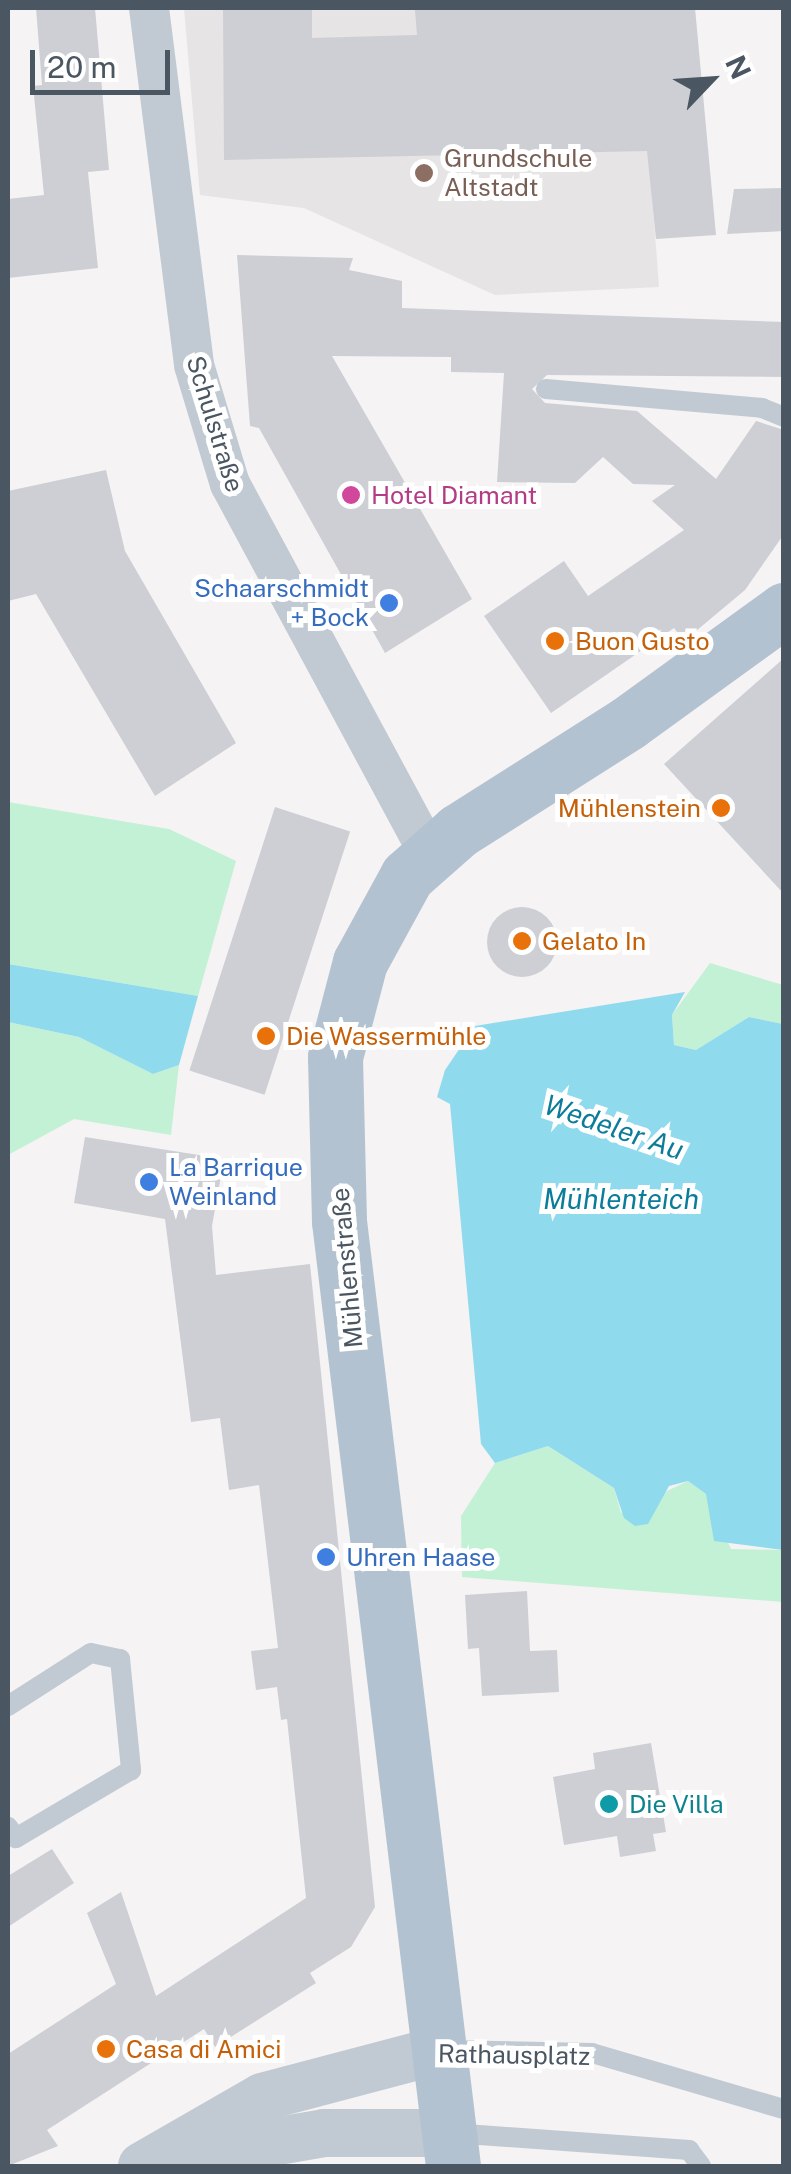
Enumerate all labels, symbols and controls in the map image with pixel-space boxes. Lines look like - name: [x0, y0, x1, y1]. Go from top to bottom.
- scale bar: [35, 30, 175, 92]
- north arrow: [661, 30, 761, 130]
- text: 20 m: [47, 49, 116, 85]
- text: N: [719, 50, 758, 84]
- place label: Grundschule Altstadt: [444, 144, 592, 203]
- marker: Grundschule Altstadt: [413, 162, 435, 184]
- street label: Schulstraße: [180, 352, 250, 496]
- place label: Hotel Diamant: [371, 480, 537, 510]
- marker: Hotel Diamant: [340, 484, 362, 506]
- place label: Schaarschmidt + Bock: [194, 574, 369, 633]
- marker: Schaarschmidt + Bock: [378, 592, 400, 614]
- place label: Buon Gusto: [575, 626, 710, 656]
- marker: Buon Gusto: [544, 630, 566, 652]
- place label: Mühlenstein: [558, 793, 701, 823]
- marker: Mühlenstein: [710, 797, 732, 819]
- place label: Gelato In: [542, 926, 646, 956]
- marker: Gelato In: [511, 930, 533, 952]
- place label: Die Wassermühle: [286, 1021, 487, 1051]
- marker: Die Wassermühle: [255, 1025, 277, 1047]
- water label: Wedeler Au: [540, 1087, 688, 1167]
- place label: La Barrique Weinland: [169, 1153, 303, 1212]
- marker: La Barrique Weinland: [138, 1171, 160, 1193]
- water label: Mühlenteich: [543, 1182, 699, 1216]
- street label: Mühlenstraße: [325, 1187, 369, 1349]
- place label: Uhren Haase: [346, 1542, 496, 1572]
- marker: Uhren Haase: [315, 1546, 337, 1568]
- place label: Die Villa: [629, 1789, 724, 1819]
- marker: Die Villa: [598, 1793, 620, 1815]
- place label: Casa di Amici: [126, 2034, 282, 2064]
- marker: Casa di Amici: [95, 2038, 117, 2060]
- street label: Rathausplatz: [438, 2039, 590, 2071]

